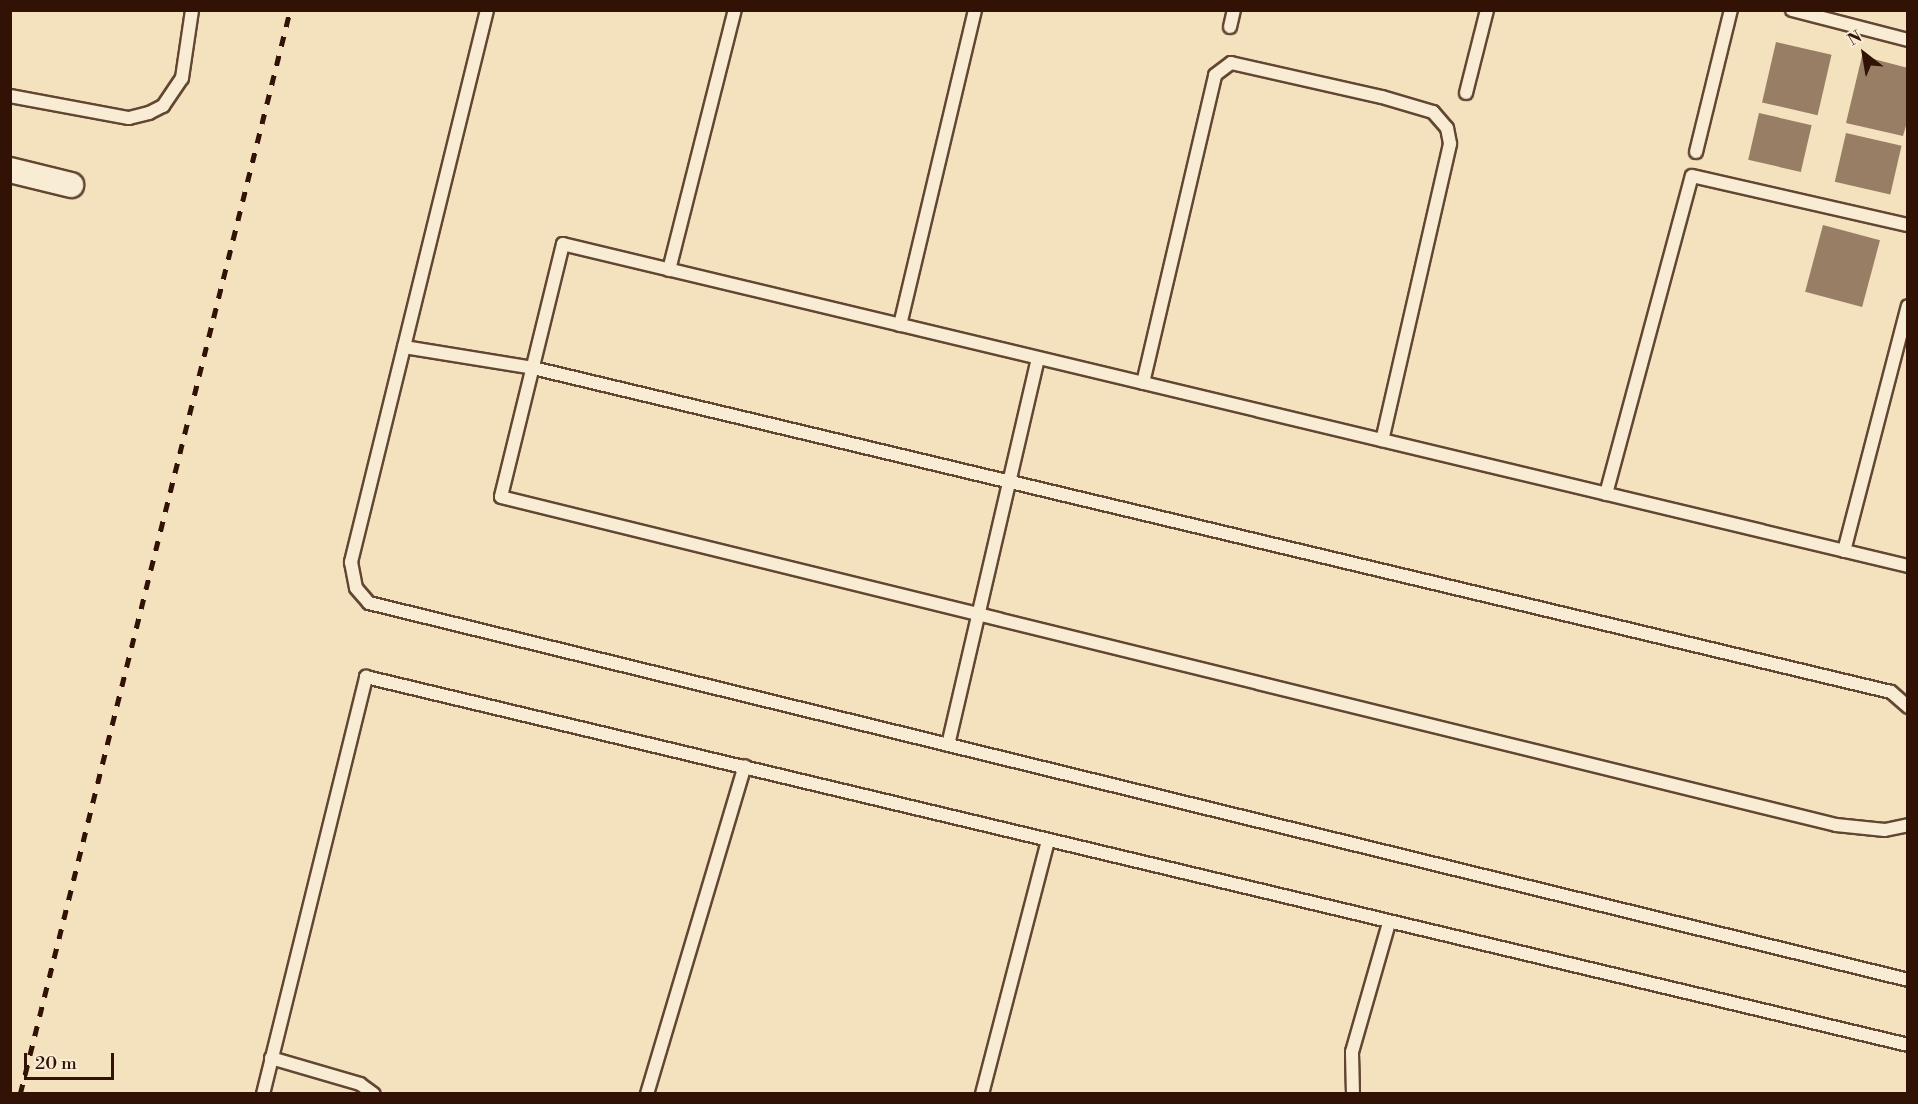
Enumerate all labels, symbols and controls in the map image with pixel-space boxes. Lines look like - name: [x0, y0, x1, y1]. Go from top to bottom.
- north arrow: [1834, 24, 1894, 84]
- text: N: [1844, 27, 1865, 50]
- scale bar: [27, 1041, 117, 1079]
- text: 20 m: [35, 1052, 77, 1075]

